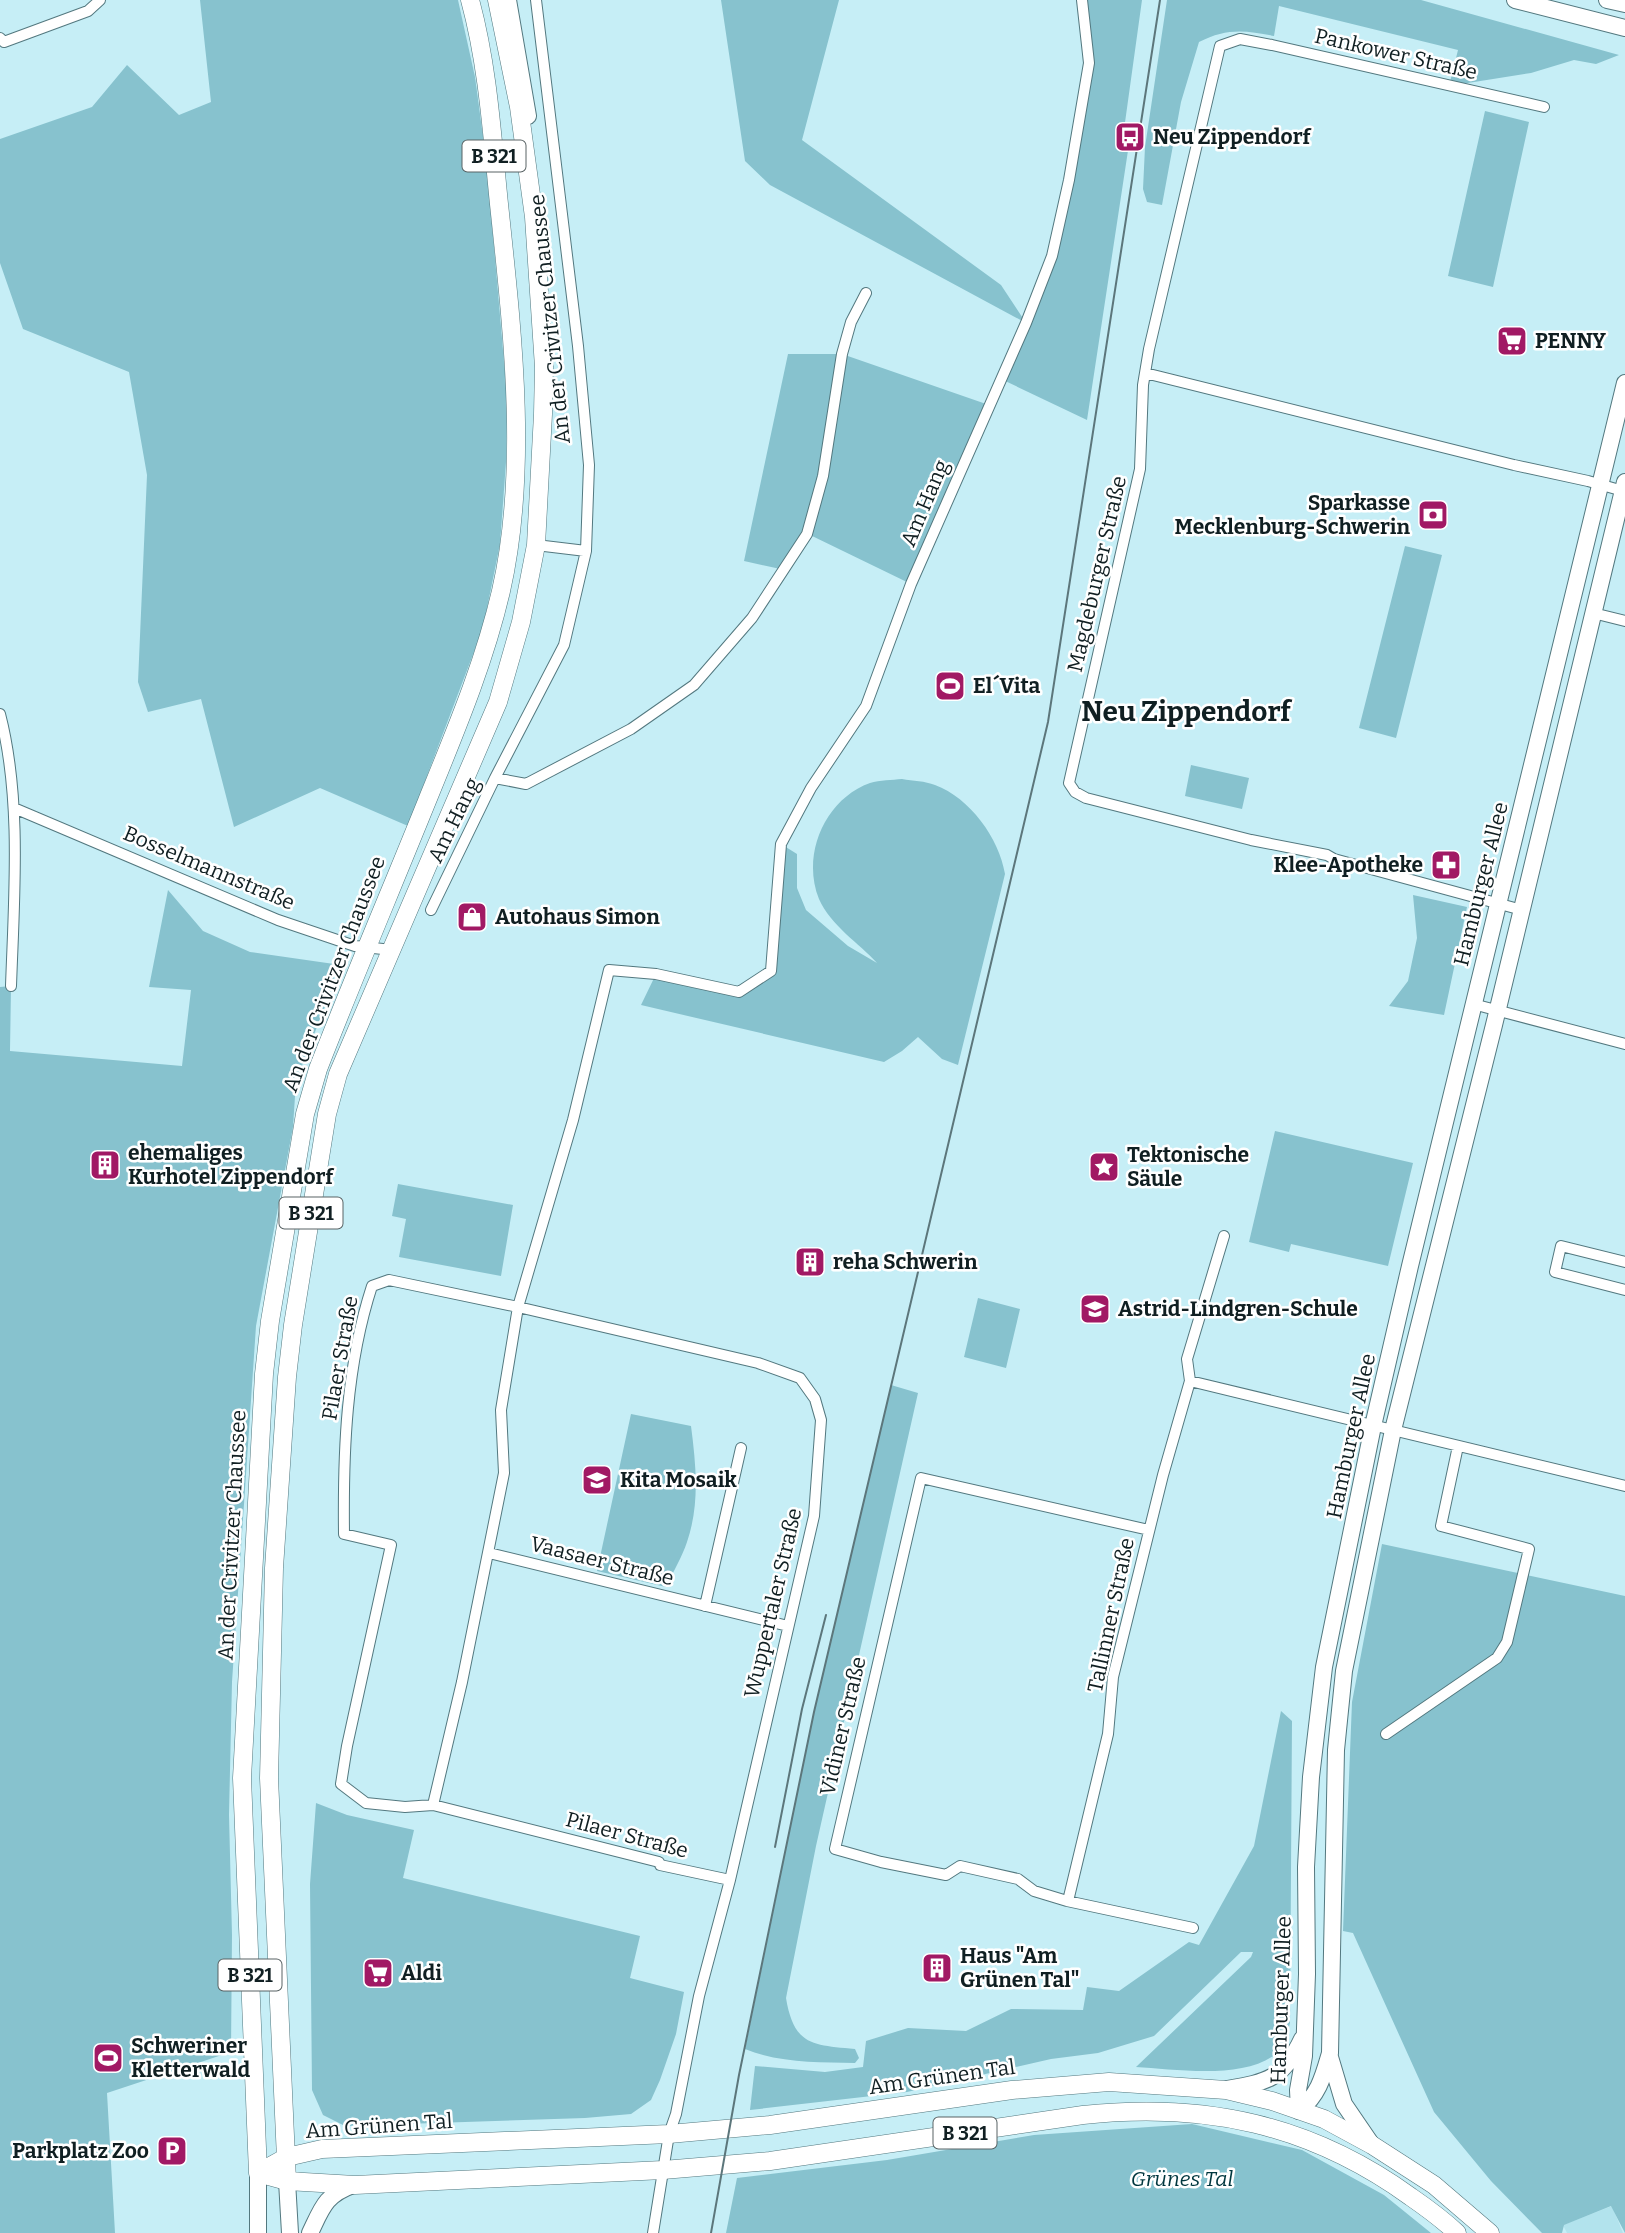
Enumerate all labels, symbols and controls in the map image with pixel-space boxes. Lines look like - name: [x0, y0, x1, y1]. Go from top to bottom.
- street label: Pankower Straße: [1312, 23, 1480, 85]
- bus stop icon: Neu Zippendorf: [1113, 120, 1147, 154]
- place label: Neu Zippendorf: [1153, 124, 1312, 150]
- road number: B 321: [462, 140, 526, 172]
- street label: An der Crivitzer Chaussee: [524, 193, 576, 445]
- supermarket icon: PENNY: [1495, 324, 1529, 358]
- place label: PENNY: [1535, 328, 1606, 354]
- street label: Am Hang: [895, 456, 955, 550]
- street label: Magdeburger Straße: [1062, 473, 1132, 675]
- place label: Sparkasse Mecklenburg-Schwerin: [1175, 490, 1410, 540]
- bank icon: Sparkasse Mecklenburg-Schwerin: [1416, 498, 1450, 532]
- sports icon: El´Vita: [933, 669, 967, 703]
- place label: El´Vita: [973, 673, 1041, 699]
- district label: Neu Zippendorf: [1081, 695, 1293, 728]
- street label: Am Hang: [422, 773, 486, 867]
- street label: Hamburger Allee: [1448, 799, 1514, 969]
- street label: Bosselmannstraße: [119, 820, 299, 916]
- pharmacy icon: Klee-Apotheke: [1429, 848, 1463, 882]
- street label: An der Crivitzer Chaussee: [277, 852, 391, 1096]
- place label: Klee-Apotheke: [1273, 852, 1423, 878]
- shop icon: Autohaus Simon: [455, 900, 489, 934]
- place label: Autohaus Simon: [495, 904, 660, 930]
- place label: ehemaliges Kurhotel Zippendorf: [128, 1140, 335, 1190]
- place label: Tektonische Säule: [1127, 1142, 1249, 1192]
- building icon: ehemaliges Kurhotel Zippendorf: [88, 1148, 122, 1182]
- place icon: Tektonische Säule: [1087, 1150, 1121, 1184]
- road number: B 321: [280, 1198, 342, 1228]
- building icon: reha Schwerin: [793, 1245, 827, 1279]
- place label: reha Schwerin: [833, 1249, 978, 1275]
- school or university icon: Astrid-Lindgren-Schule: [1078, 1292, 1112, 1326]
- street label: Pilaer Straße: [316, 1294, 364, 1422]
- place label: Astrid-Lindgren-Schule: [1118, 1296, 1358, 1322]
- street label: Hamburger Allee: [1321, 1351, 1381, 1521]
- street label: An der Crivitzer Chaussee: [212, 1409, 252, 1661]
- school or university icon: Kita Mosaik: [580, 1463, 614, 1497]
- place label: Kita Mosaik: [620, 1467, 737, 1493]
- street label: Wuppertaler Straße: [739, 1506, 807, 1700]
- street label: Vaasaer Straße: [527, 1531, 677, 1591]
- street label: Tallinner Straße: [1082, 1535, 1140, 1695]
- street label: Vidiner Straße: [814, 1654, 872, 1798]
- street label: Pilaer Straße: [563, 1806, 691, 1864]
- street label: Hamburger Allee: [1265, 1916, 1297, 2084]
- place label: Haus "Am Grünen Tal": [960, 1943, 1080, 1993]
- building icon: Haus "Am Grünen Tal": [920, 1951, 954, 1985]
- supermarket icon: Aldi: [361, 1956, 395, 1990]
- road number: B 321: [218, 1960, 282, 1991]
- place label: Aldi: [401, 1960, 442, 1986]
- place label: Schweriner Kletterwald: [131, 2033, 250, 2083]
- sports icon: Schweriner Kletterwald: [91, 2041, 125, 2075]
- street label: Am Grünen Tal: [867, 2054, 1017, 2100]
- street label: Am Grünen Tal: [305, 2108, 453, 2144]
- road number: B 321: [934, 2118, 996, 2148]
- parking icon: Parkplatz Zoo: [155, 2134, 189, 2168]
- place label: Parkplatz Zoo: [12, 2138, 149, 2164]
- park label: Grünes Tal: [1131, 2166, 1234, 2192]

